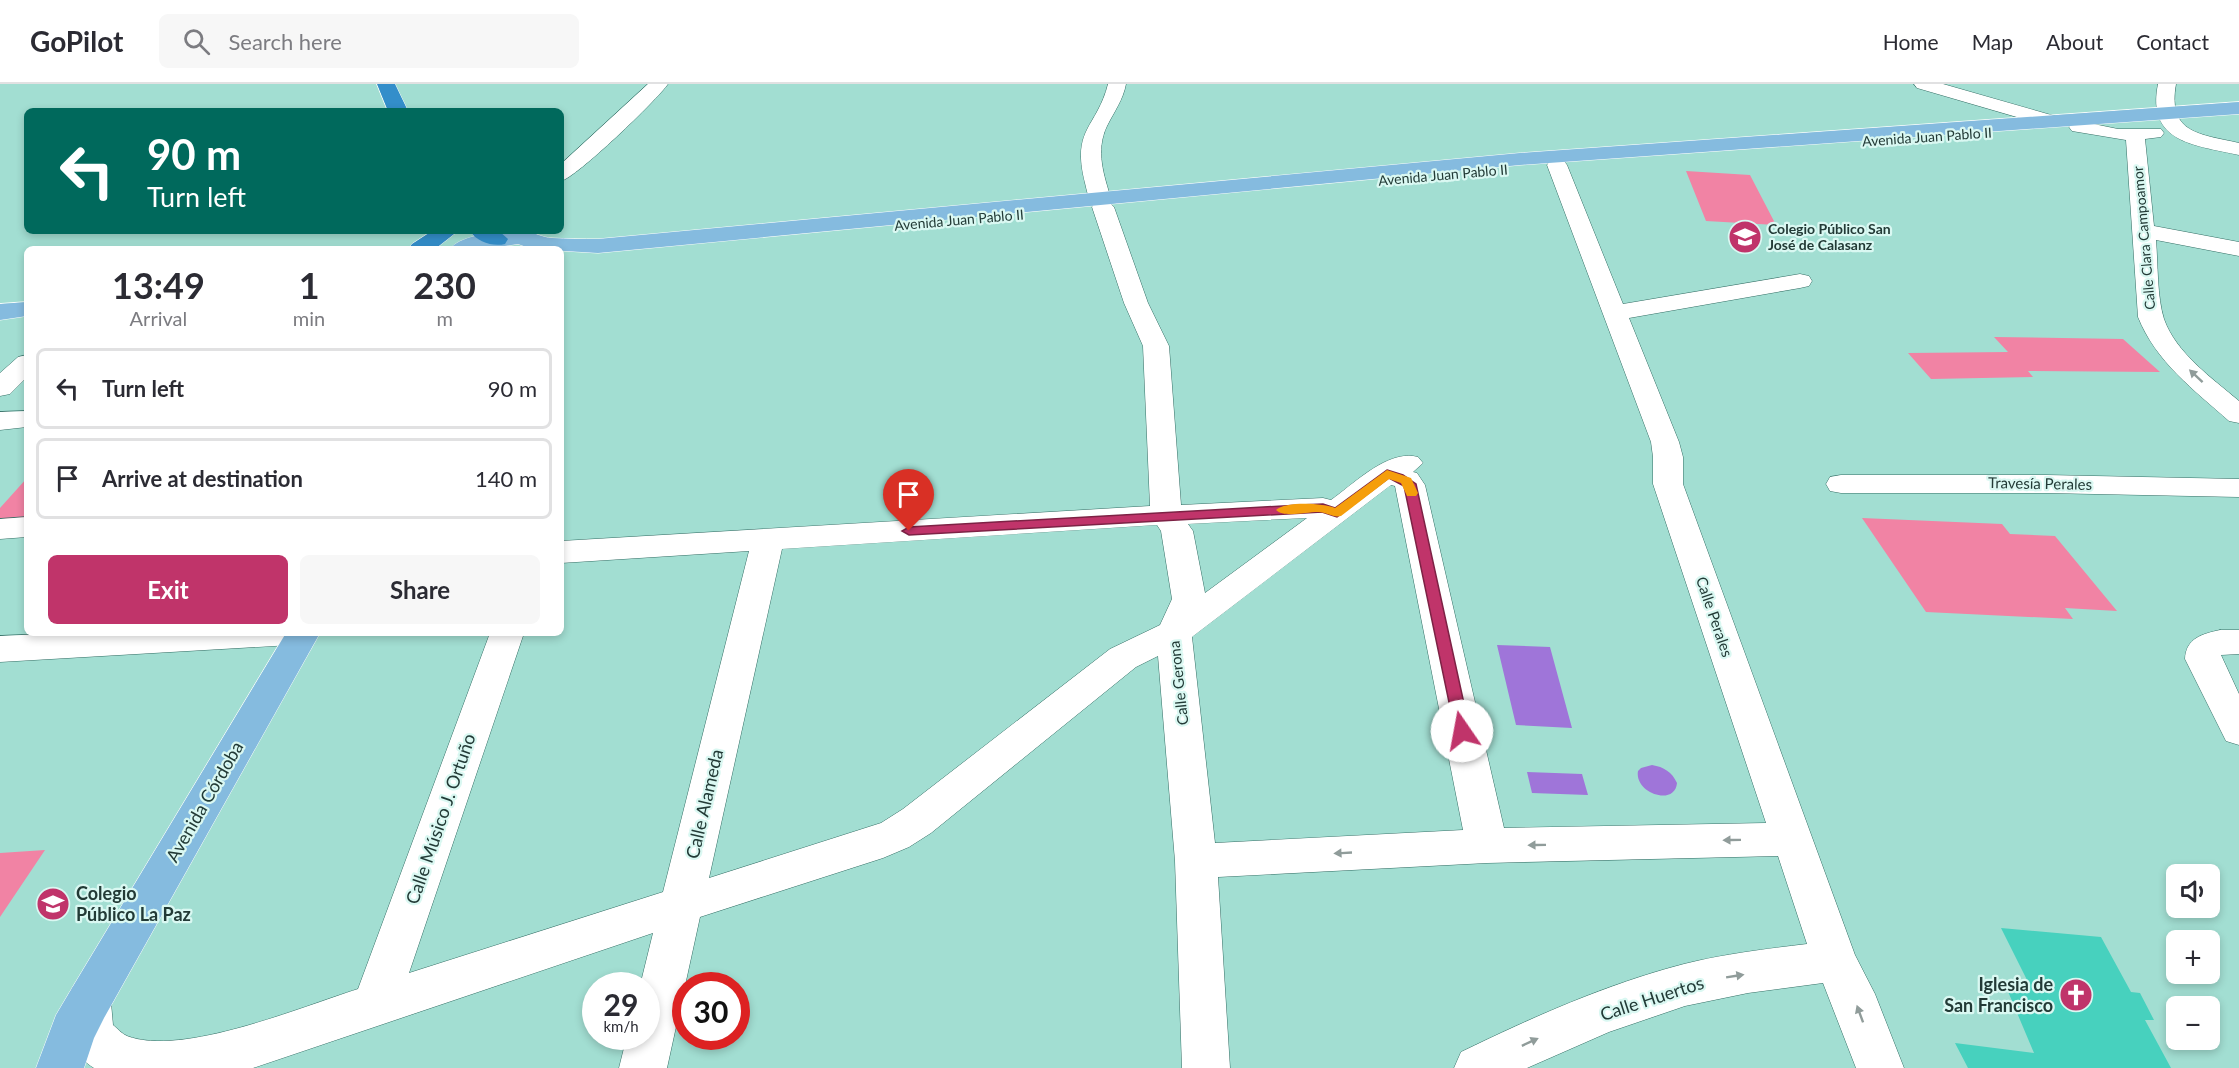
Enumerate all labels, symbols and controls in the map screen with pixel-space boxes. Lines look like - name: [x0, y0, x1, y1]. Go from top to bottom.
- search box: [159, 14, 579, 68]
- text: GoPilot: [30, 24, 123, 58]
- icon: search: [180, 25, 213, 58]
- text: Search here: [228, 28, 342, 55]
- text: Home: [1883, 29, 1939, 54]
- text: Map: [1972, 29, 2013, 54]
- text: About: [2046, 29, 2103, 54]
- text: Contact: [2136, 29, 2209, 54]
- street label: Avenida Juan Pablo II: [1862, 123, 1992, 150]
- text: 90 m: [147, 129, 241, 179]
- icon: left: [48, 132, 126, 210]
- street label: Avenida Juan Pablo II: [1377, 160, 1508, 189]
- street label: Calle Clara Campoamor: [2129, 165, 2158, 311]
- text: Turn left: [147, 180, 246, 213]
- street label: Avenida Juan Pablo II: [893, 205, 1024, 234]
- school or university icon: Colegio Público San José de Calasanz: [1727, 219, 1763, 255]
- place label: Colegio Público San José de Calasanz: [1768, 220, 1891, 253]
- text: 13:49: [112, 263, 205, 307]
- text: 1: [299, 263, 320, 307]
- text: 230: [413, 263, 476, 307]
- text: Arrival: [130, 306, 187, 330]
- text: min: [293, 306, 325, 330]
- text: m: [436, 306, 453, 330]
- one-way arrow: [2189, 370, 2204, 383]
- icon: left: [51, 372, 84, 405]
- text: Turn left: [102, 375, 184, 402]
- text: 90 m: [488, 375, 537, 402]
- icon: arrive: [51, 462, 84, 495]
- text: Arrive at destination: [102, 465, 303, 492]
- text: 140 m: [475, 465, 537, 492]
- pin: [883, 469, 934, 531]
- street label: Travesía Perales: [1988, 473, 2092, 493]
- icon: arrive: [892, 478, 925, 511]
- button: Exit: [48, 555, 288, 624]
- button: Share: [300, 555, 540, 624]
- street label: Calle Perales: [1693, 574, 1737, 659]
- street label: Calle Gerona: [1165, 640, 1191, 726]
- position arrow: [1430, 699, 1494, 763]
- street label: Calle Músico J. Ortuño: [401, 731, 480, 907]
- street label: Avenida Córdoba: [161, 737, 248, 866]
- street label: Calle Alameda: [681, 747, 727, 861]
- one-way arrow: [1723, 836, 1742, 845]
- one-way arrow: [1528, 840, 1547, 850]
- one-way arrow: [1333, 849, 1352, 858]
- map controls: [2166, 864, 2220, 1050]
- button: sound: [2166, 864, 2220, 918]
- place label: Colegio Público La Paz: [76, 882, 191, 925]
- school or university icon: Colegio Público La Paz: [35, 886, 71, 922]
- button: +: [2166, 930, 2220, 984]
- street label: Calle Huertos: [1597, 971, 1706, 1025]
- one-way arrow: [1726, 971, 1745, 980]
- speed limit sign: 30: [672, 972, 750, 1050]
- place label: Iglesia de San Francisco: [1944, 973, 2053, 1016]
- church icon: Iglesia de San Francisco: [2058, 977, 2094, 1013]
- text: 29: [604, 986, 638, 1022]
- button: −: [2166, 996, 2220, 1050]
- one-way arrow: [1855, 1004, 1865, 1022]
- text: km/h: [603, 1017, 639, 1035]
- one-way arrow: [1522, 1037, 1539, 1046]

